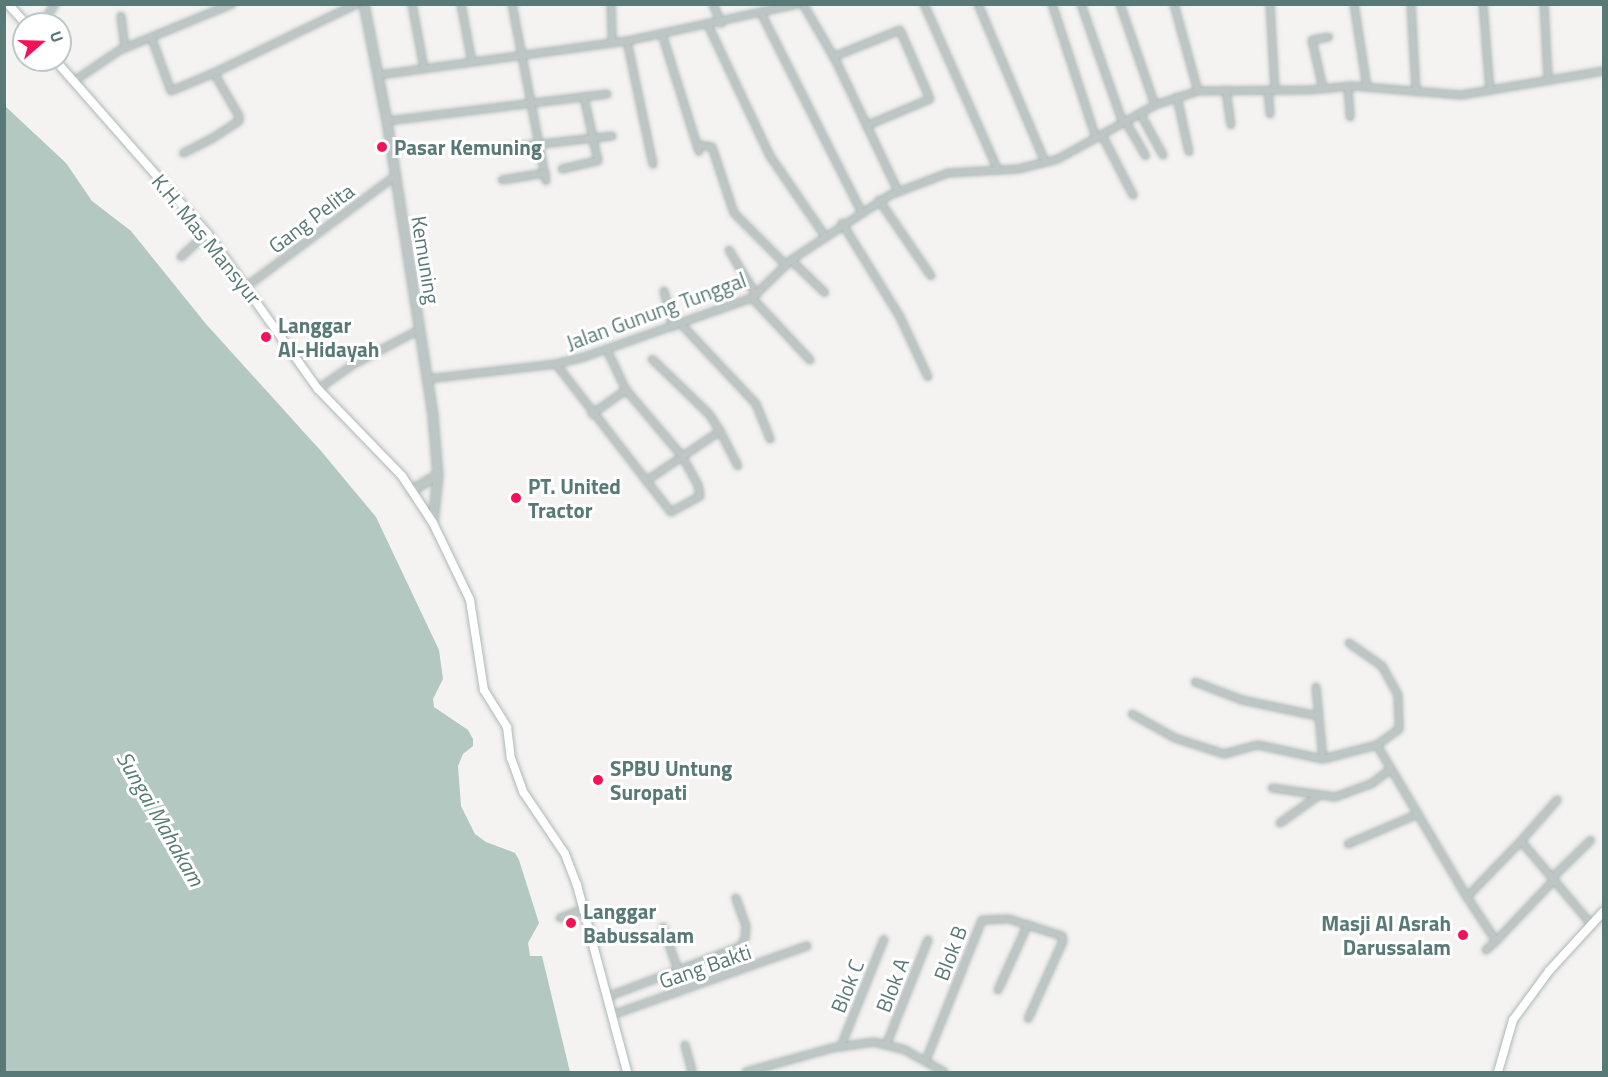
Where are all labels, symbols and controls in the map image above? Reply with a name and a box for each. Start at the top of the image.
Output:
north arrow [12,12,72,72]
text: U [44,28,70,46]
place label: Pasar Kemuning [394,134,542,160]
marker: Pasar Kemuning [375,140,389,154]
street label: K.H. Mas Mansyur [147,169,267,309]
street label: Gang Pelita [263,178,359,258]
street label: Kemuning [407,214,445,306]
street label: Jalan Gunung Tunggal [563,267,749,355]
place label: Langgar Al-Hidayah [278,312,379,362]
marker: Langgar Al-Hidayah [259,330,273,344]
place label: PT. United Tractor [528,473,621,523]
marker: PT. United Tractor [509,491,523,505]
water label: Sungai Mahakam [111,747,209,891]
place label: SPBU Untung Suropati [610,755,732,805]
marker: SPBU Untung Suropati [591,773,605,787]
place label: Langgar Babussalam [583,898,694,948]
place label: Masji Al Asrah Darussalam [1321,910,1451,960]
marker: Langgar Babussalam [564,916,578,930]
street label: Blok B [928,922,972,984]
marker: Masji Al Asrah Darussalam [1456,928,1470,942]
street label: Gang Bakti [656,939,754,993]
street label: Blok A [870,954,914,1016]
street label: Blok C [825,956,869,1016]

